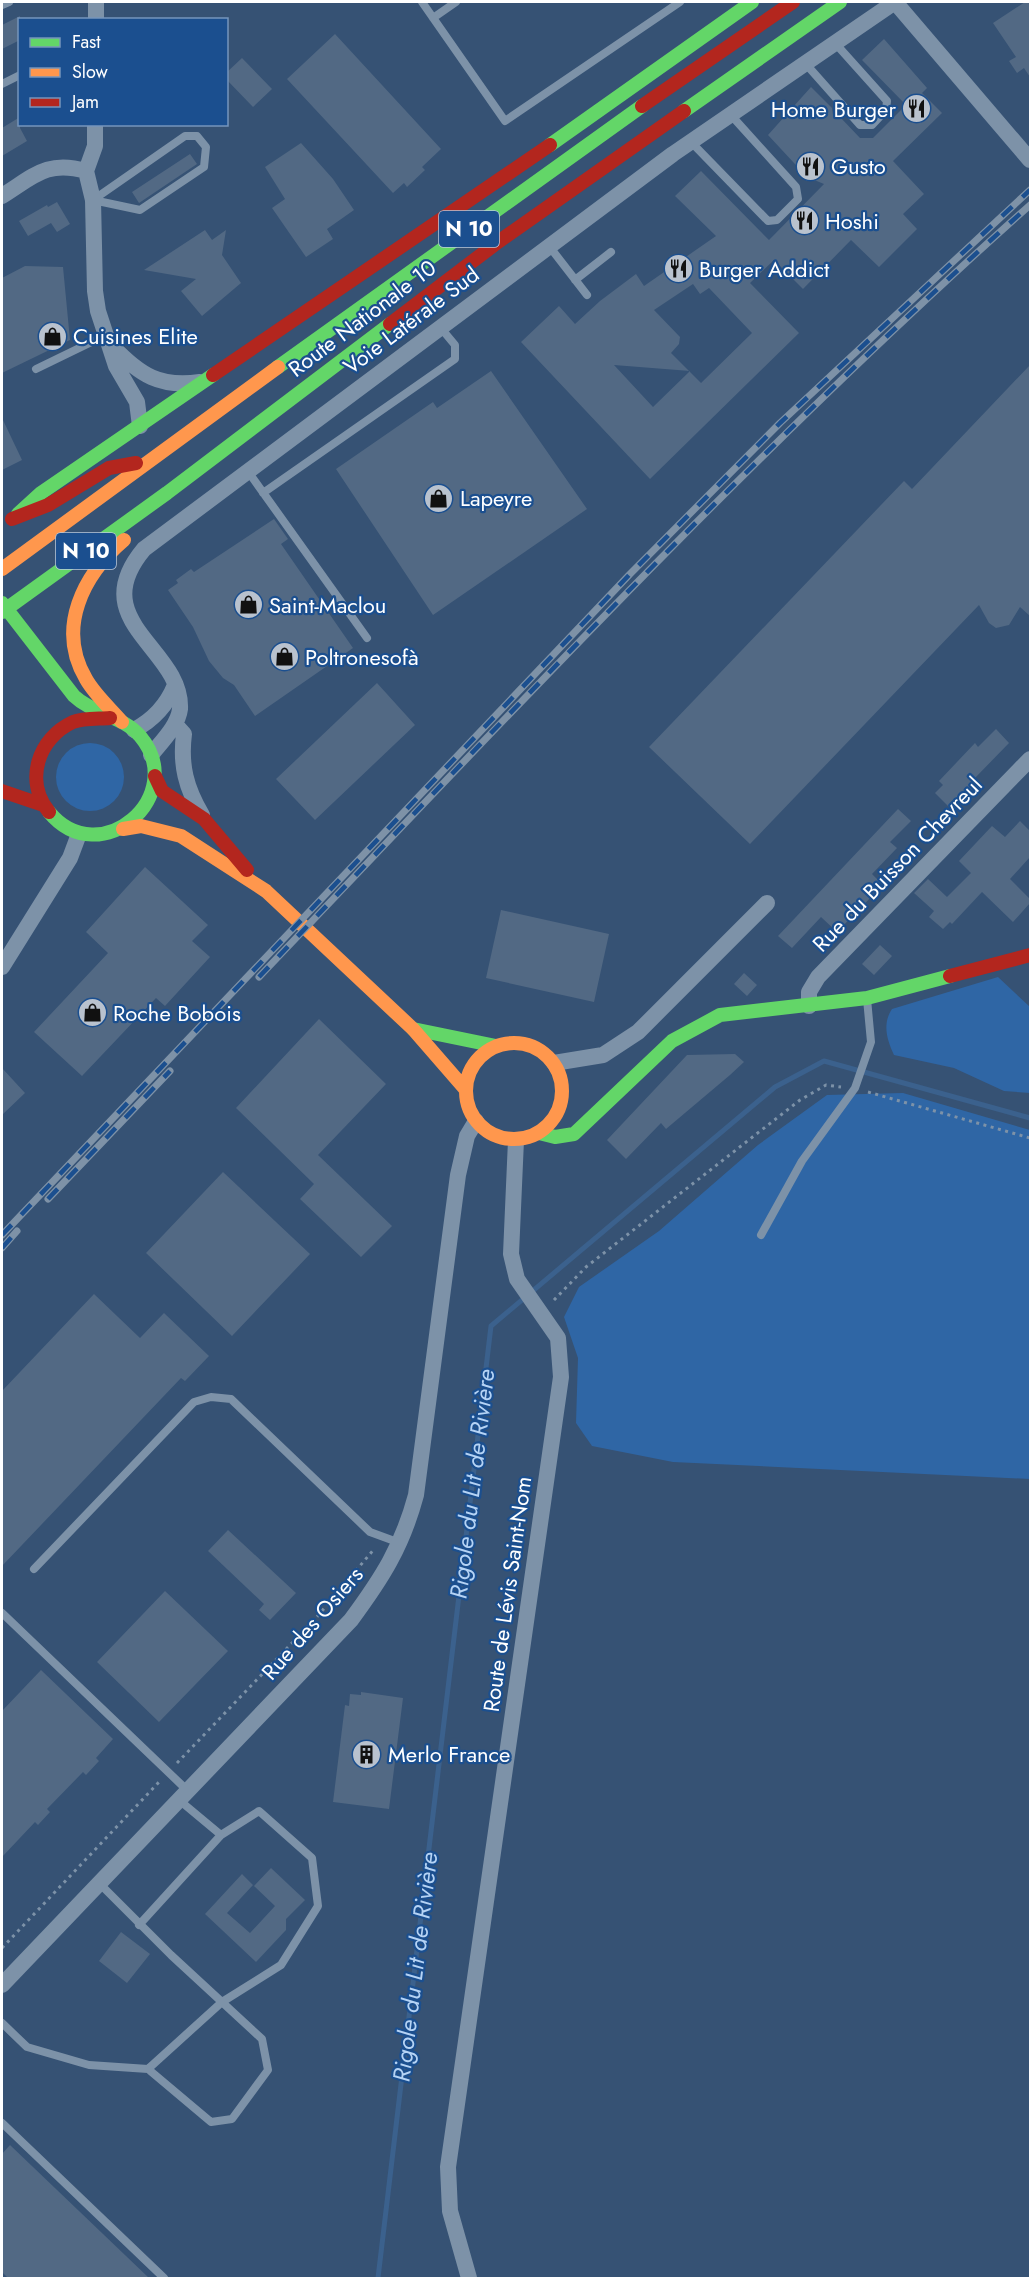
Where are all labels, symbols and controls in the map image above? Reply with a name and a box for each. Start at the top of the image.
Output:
legend [18,18,228,126]
text: Fast [72,29,101,55]
text: Slow [72,59,109,85]
text: Jam [70,89,99,115]
place label: Home Burger [771,93,896,125]
restaurant icon: Home Burger [901,93,933,125]
restaurant icon: Gusto [794,150,826,182]
place label: Gusto [831,150,886,182]
restaurant icon: Hoshi [788,205,820,237]
place label: Hoshi [825,205,879,237]
road number: N 10 [439,211,499,247]
street label: Route Nationale 10 [281,252,443,384]
restaurant icon: Burger Addict [662,253,694,285]
place label: Burger Addict [699,253,830,285]
street label: Voie Latérale Sud [336,258,486,382]
shop icon: Cuisines Elite [36,320,68,352]
place label: Cuisines Elite [73,320,198,352]
shop icon: Lapeyre [423,482,455,514]
place label: Lapeyre [460,482,532,514]
road number: N 10 [56,533,116,569]
shop icon: Saint-Maclou [232,589,264,621]
place label: Saint-Maclou [269,589,386,621]
shop icon: Poltronesofà [268,641,300,673]
place label: Poltronesofà [305,641,419,673]
street label: Rue du Buisson Chevreul [805,769,989,959]
shop icon: Roche Bobois [76,997,108,1029]
place label: Roche Bobois [113,997,241,1029]
water label: Rigole du Lit de Rivière [441,1367,503,1601]
street label: Route de Lévis Saint-Nom [475,1474,539,1714]
street label: Rue des Osiers [254,1559,370,1687]
building icon: Merlo France [351,1738,383,1770]
place label: Merlo France [388,1738,510,1770]
water label: Rigole du Lit de Rivière [384,1850,446,2084]

